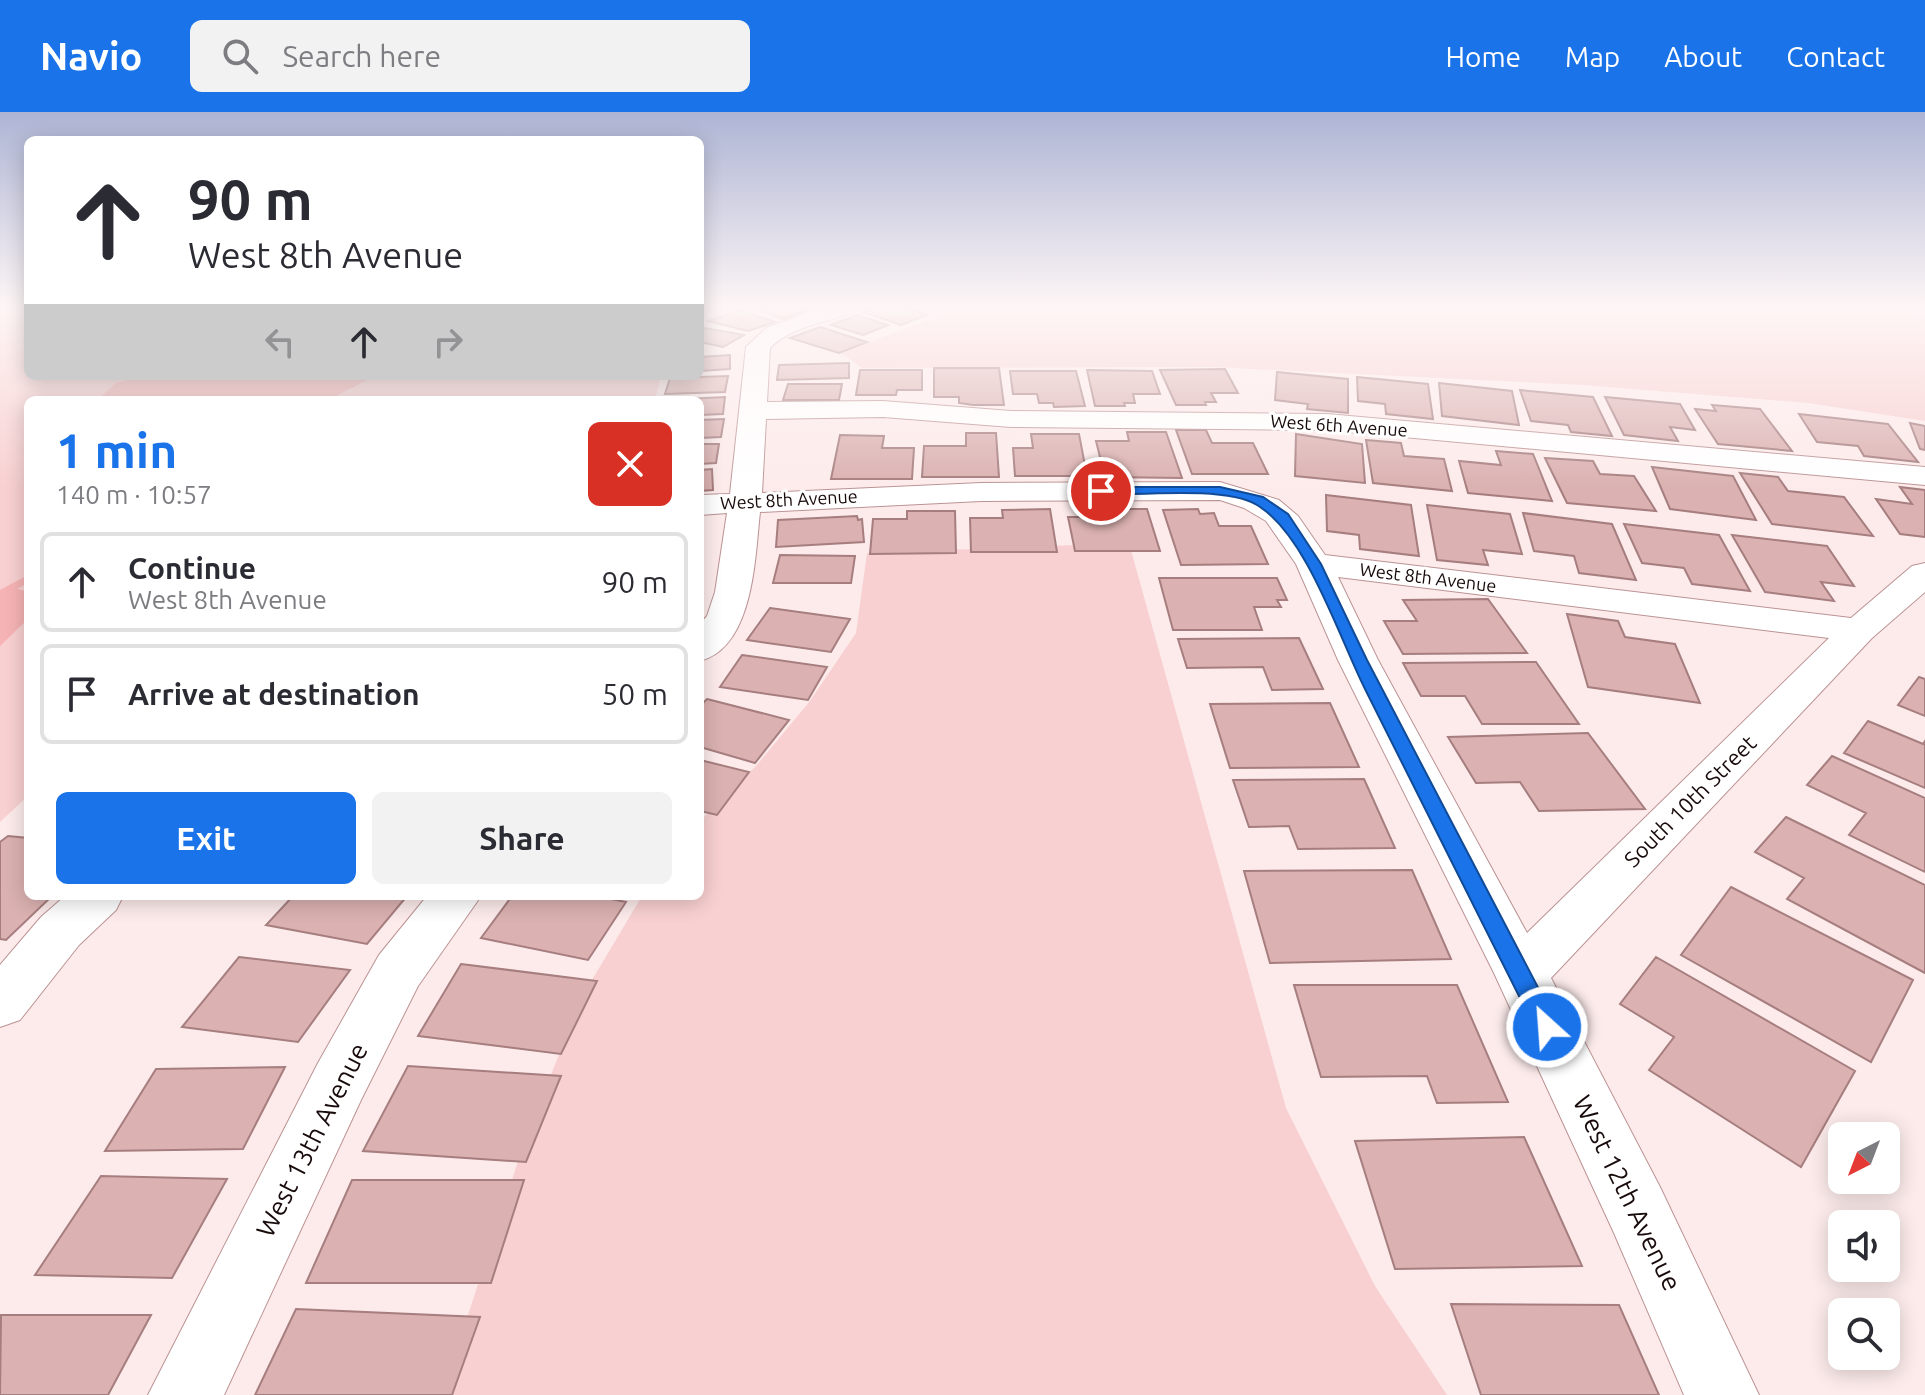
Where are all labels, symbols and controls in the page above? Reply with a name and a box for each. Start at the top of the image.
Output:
search box [190,20,750,92]
icon: search [218,34,262,78]
text: Navio [40,35,142,77]
text: Search here [282,39,441,73]
text: Home [1446,41,1521,72]
text: Map [1565,41,1620,72]
text: About [1664,41,1742,72]
text: Contact [1786,41,1885,72]
icon: ahead [56,168,160,272]
text: 90 m [188,168,313,231]
text: West 8th Avenue [188,234,463,275]
icon: left [258,320,302,364]
icon: ahead [342,320,386,364]
icon: right [426,320,470,364]
street label: West 6th Avenue [1270,410,1408,440]
button: close [588,422,672,506]
text: 1 min [56,423,177,477]
pin [1067,457,1135,525]
icon: arrive [1079,469,1123,513]
text: 140 m · 10:57 [56,480,212,509]
street label: West 8th Avenue [720,485,858,513]
text: Continue [128,551,256,585]
street label: West 8th Avenue [1359,559,1498,595]
icon: ahead [60,560,104,604]
text: 90 m [601,565,668,599]
text: West 8th Avenue [128,585,327,614]
icon: arrive [60,672,104,716]
text: Arrive at destination [128,677,420,711]
text: 50 m [601,677,668,711]
street label: South 10th Street [1619,729,1761,872]
button: Exit [56,792,356,884]
button: Share [372,792,672,884]
position arrow [1505,985,1589,1069]
street label: West 13th Avenue [250,1038,373,1241]
street label: West 12th Avenue [1568,1091,1687,1295]
north arrow [1828,1122,1900,1194]
map controls [1828,1122,1900,1370]
button: sound [1828,1210,1900,1282]
button: search [1828,1298,1900,1370]

